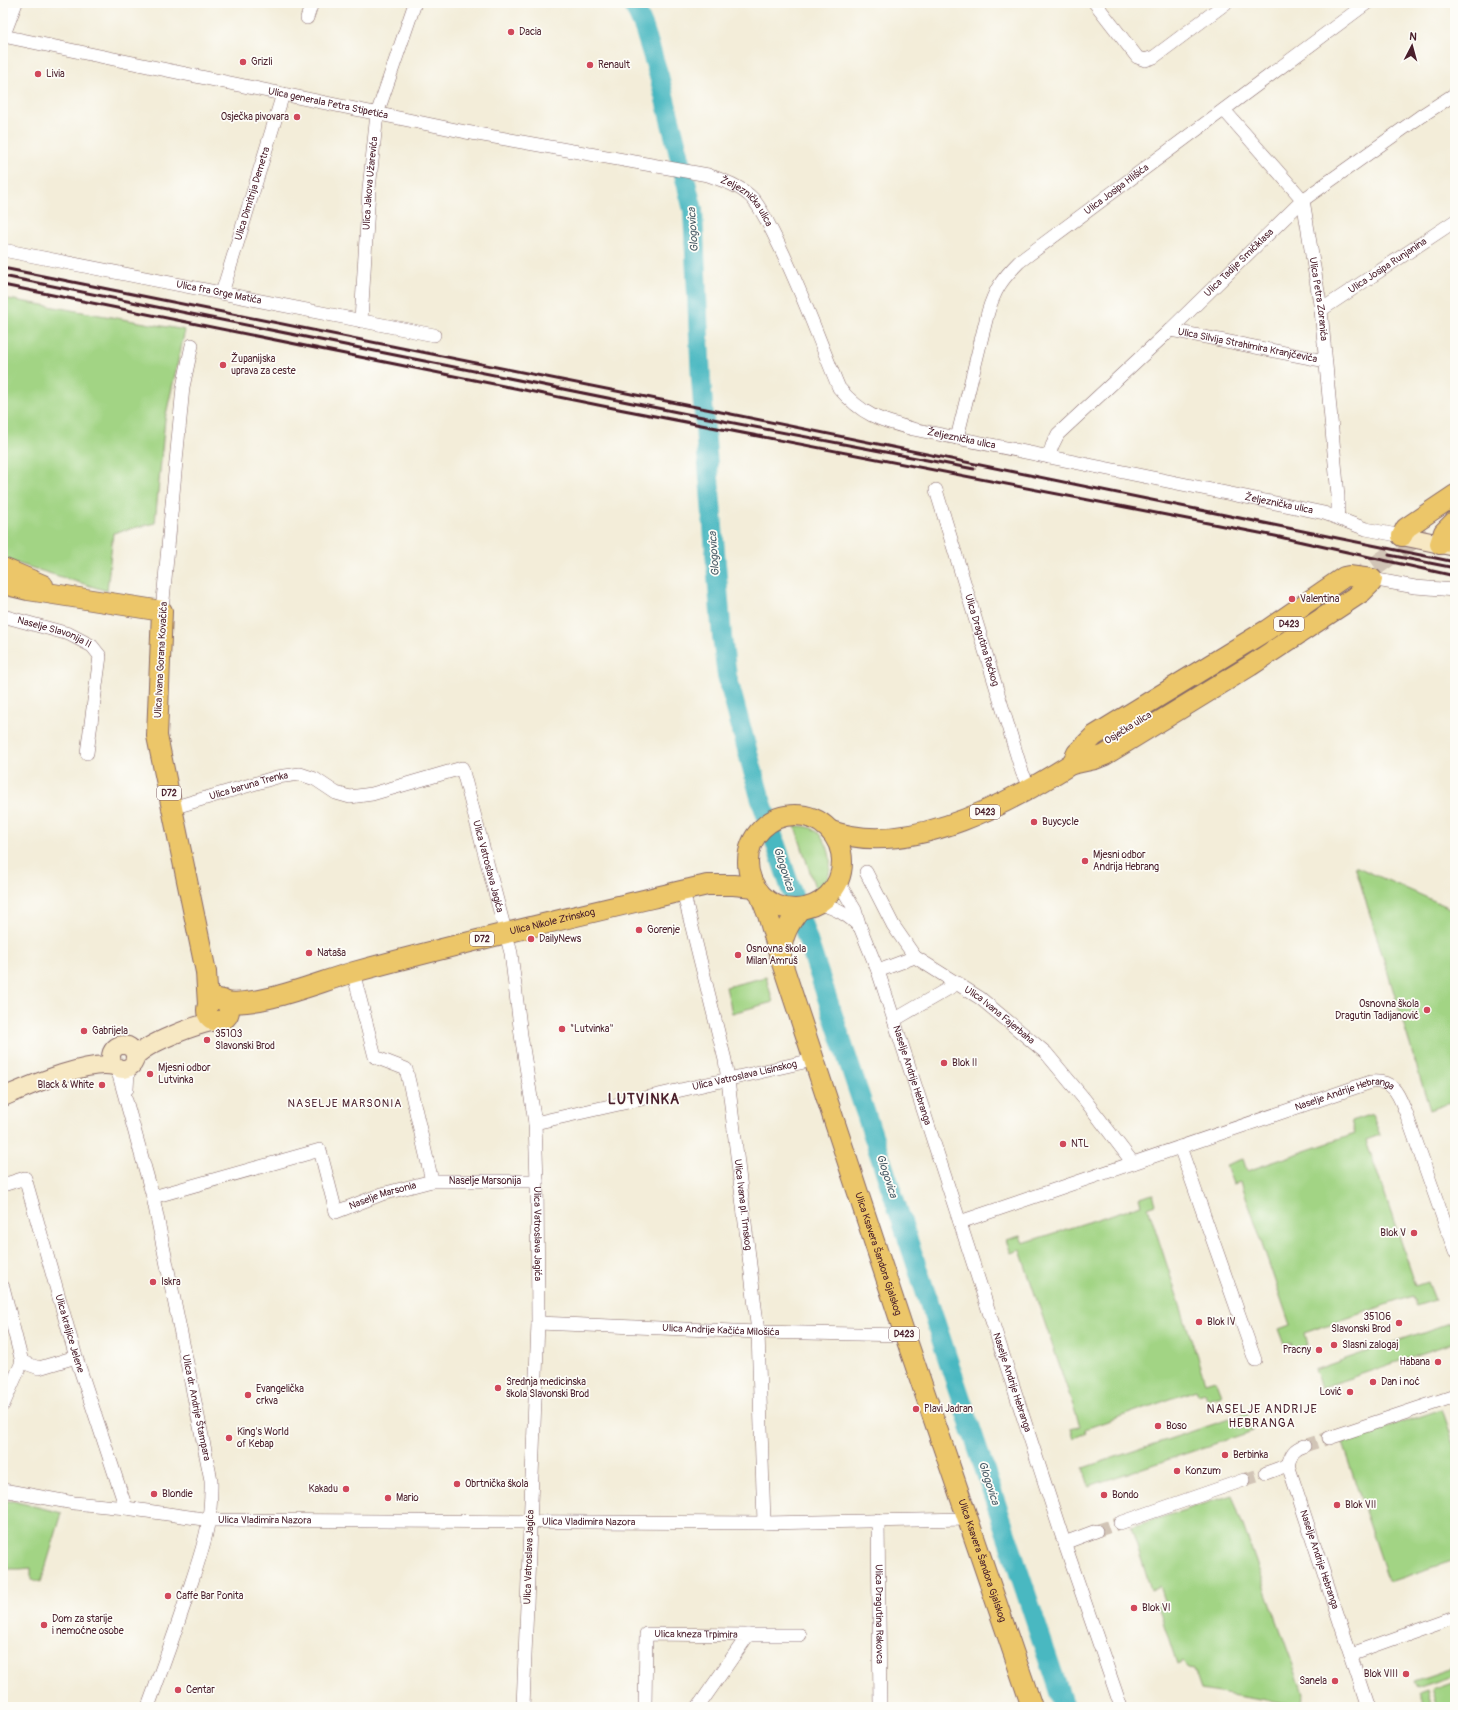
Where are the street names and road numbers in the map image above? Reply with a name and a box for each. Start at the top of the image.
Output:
street label: Ulica generala Petra Stipetića [267,85,390,122]
street label: Ulica Jakova Užarevića [361,136,381,231]
street label: Ulica Dimitrija Demetra [233,145,273,242]
street label: Ulica Josipa Hlišića [1082,161,1151,217]
street label: Željeznička ulica [719,173,775,229]
street label: Ulica Tadije Smičiklasa [1202,226,1276,299]
street label: Ulica Josipa Runjanina [1346,235,1429,296]
street label: Ulica Petra Zoranića [1306,256,1330,342]
street label: Ulica fra Grge Matića [175,278,263,307]
street label: Ulica Silvija Strahimira Kranjčevića [1177,326,1319,365]
street label: Željeznička ulica [926,425,997,452]
street label: Željeznička ulica [1244,490,1314,517]
street label: Ulica Dragutina Raćkog [962,593,1001,688]
street label: Ulica Ivana Gorana Kovačića [152,601,170,719]
street label: Naselje Slavonija II [16,614,93,651]
road number: D423 [1274,617,1304,631]
street label: Osječka ulica [1102,709,1154,747]
street label: Ulica baruna Trenka [208,770,289,803]
road number: D72 [157,786,181,800]
road number: D423 [970,805,1000,819]
street label: Ulica Vatroslava Jagića [470,819,506,914]
street label: Ulica Nikole Zrinskog [509,906,596,938]
road number: D72 [470,932,494,946]
street label: Ulica Ivana Fajerbaha [962,984,1037,1047]
street label: Naselje Andrije Hebranga [890,1024,934,1127]
street label: Ulica Vatroslava Lisinskog [691,1058,798,1093]
street label: Naselje Andrije Hebranga [1293,1076,1397,1114]
street label: Ulica Ivana pl. Trnskog [731,1158,754,1251]
street label: Naselje Marsonija [449,1175,522,1187]
street label: Naselje Marsonia [347,1179,418,1212]
street label: Ulica Vatroslava Jagića [531,1186,544,1282]
street label: Ulica Ksavera Šandora Gjalskog [852,1191,904,1317]
street label: Ulica kraljice Jelene [52,1293,87,1375]
street label: Ulica Andrije Kačića Milošića [662,1322,780,1338]
road number: D423 [889,1327,919,1341]
street label: Naselje Andrije Hebranga [990,1331,1034,1434]
street label: Ulica dr. Andrije Štampara [179,1354,213,1462]
street label: Ulica Ksavera Šandora Gjalskog [955,1498,1009,1624]
street label: Naselje Andrije Hebranga [1297,1508,1341,1611]
street label: Ulica Vatroslava Jagića [521,1509,537,1605]
street label: Ulica Vladimira Nazora [218,1514,312,1527]
street label: Ulica Vladimira Nazora [542,1516,636,1528]
street label: Ulica Dragutina Rakovca [872,1564,886,1664]
street label: Ulica kneza Trpimira [654,1628,738,1641]

